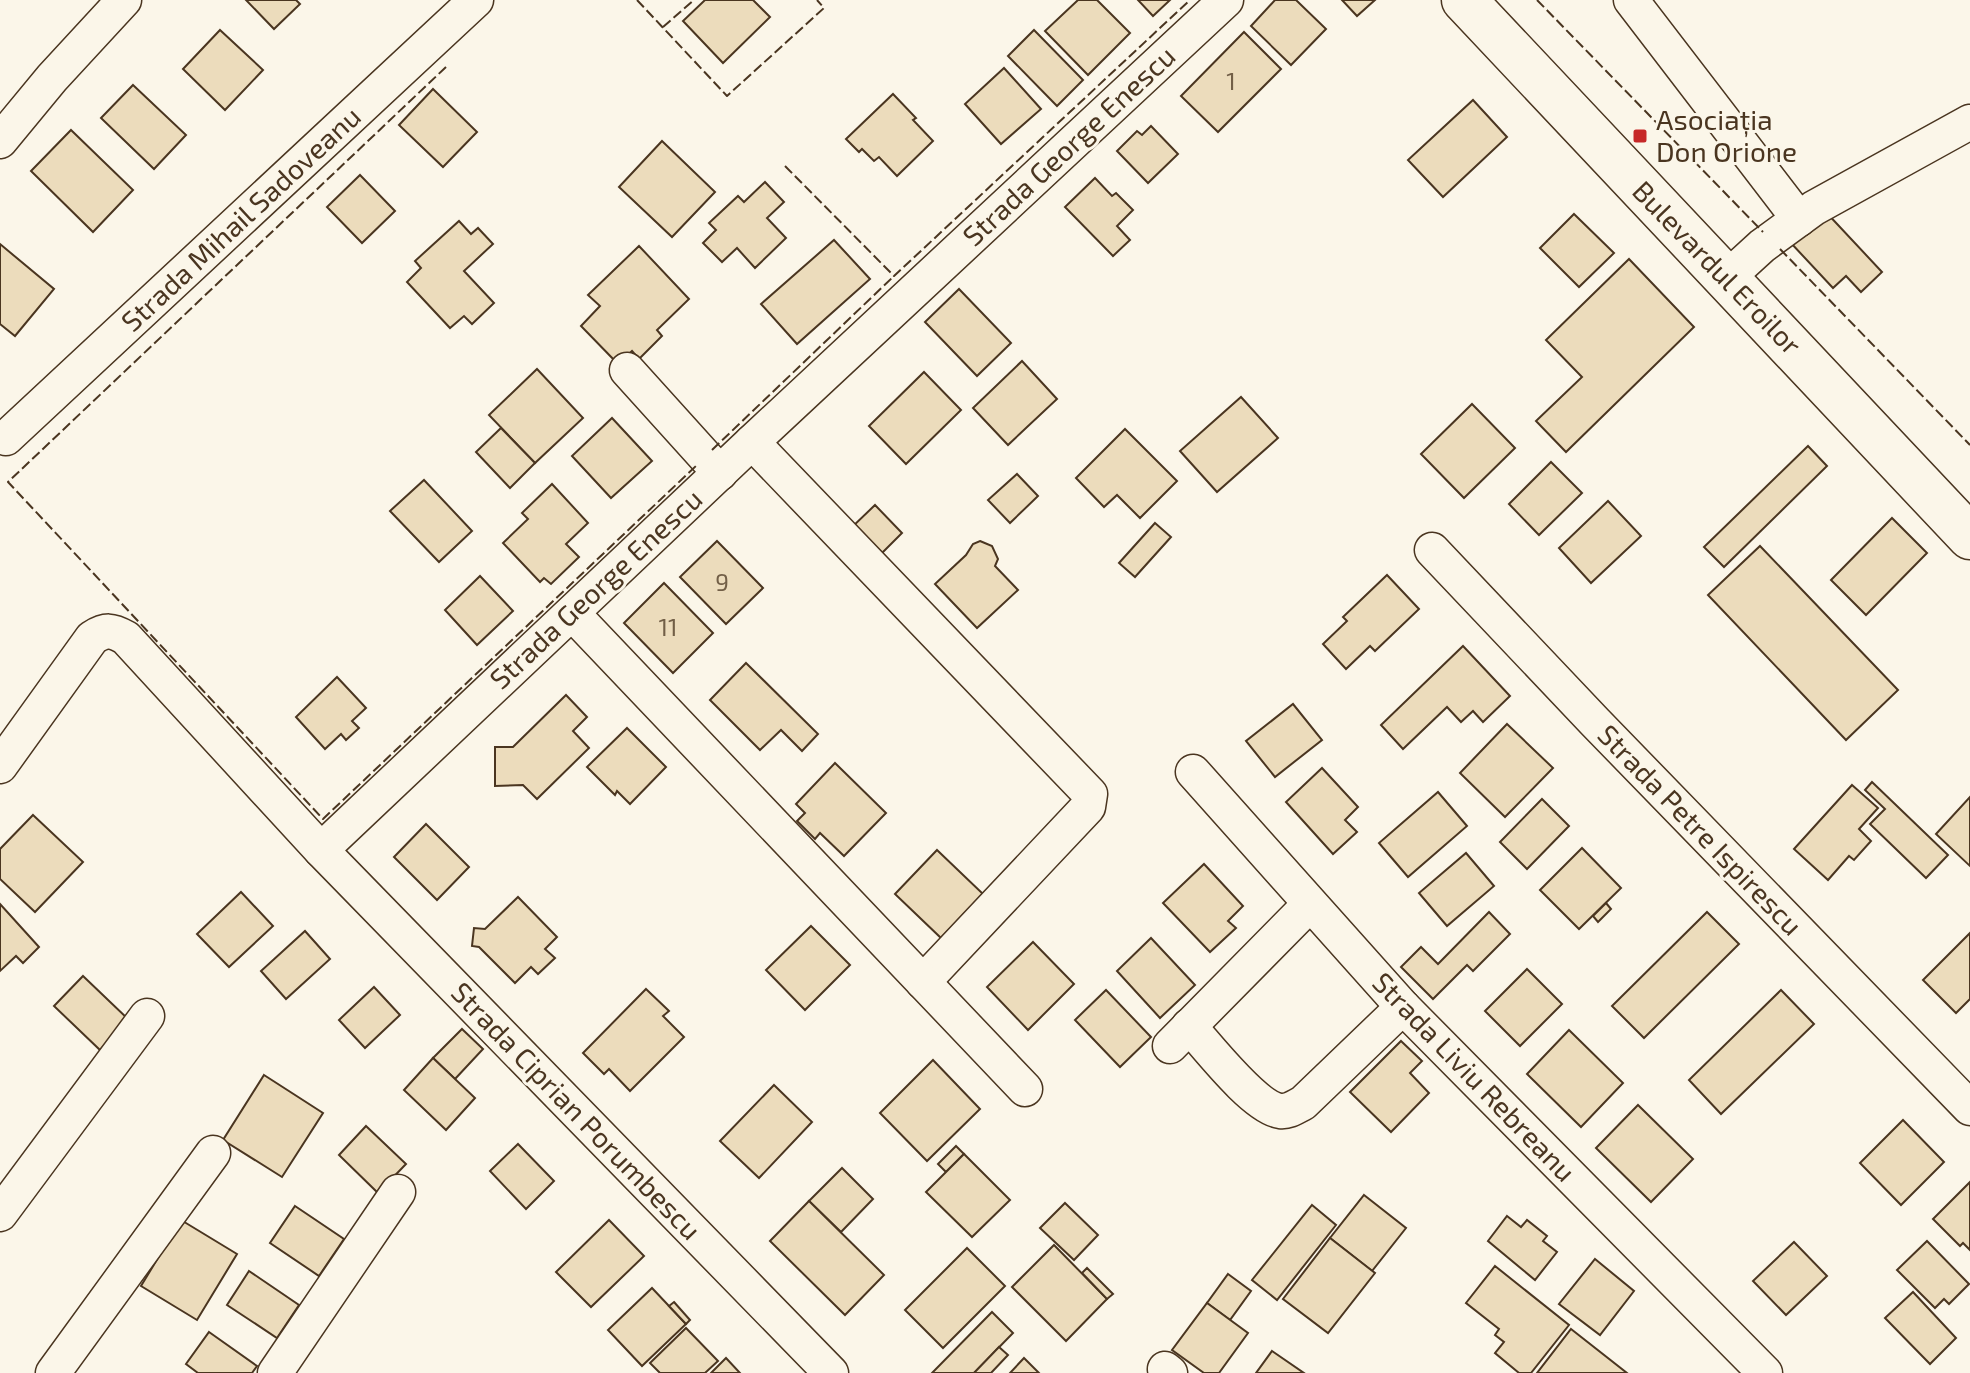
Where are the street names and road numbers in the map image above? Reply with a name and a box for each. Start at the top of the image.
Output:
street label: Strada George Enescu [955,38,1181,252]
street label: Strada Mihail Sadoveanu [114,99,367,338]
street label: Bulevardul Eroilor [1626,173,1809,361]
street label: Strada George Enescu [482,481,708,695]
street label: Strada Petre Ispirescu [1592,717,1810,942]
street label: Strada Liviu Rebreanu [1366,965,1583,1188]
street label: Strada Ciprian Porumbescu [445,975,709,1246]

